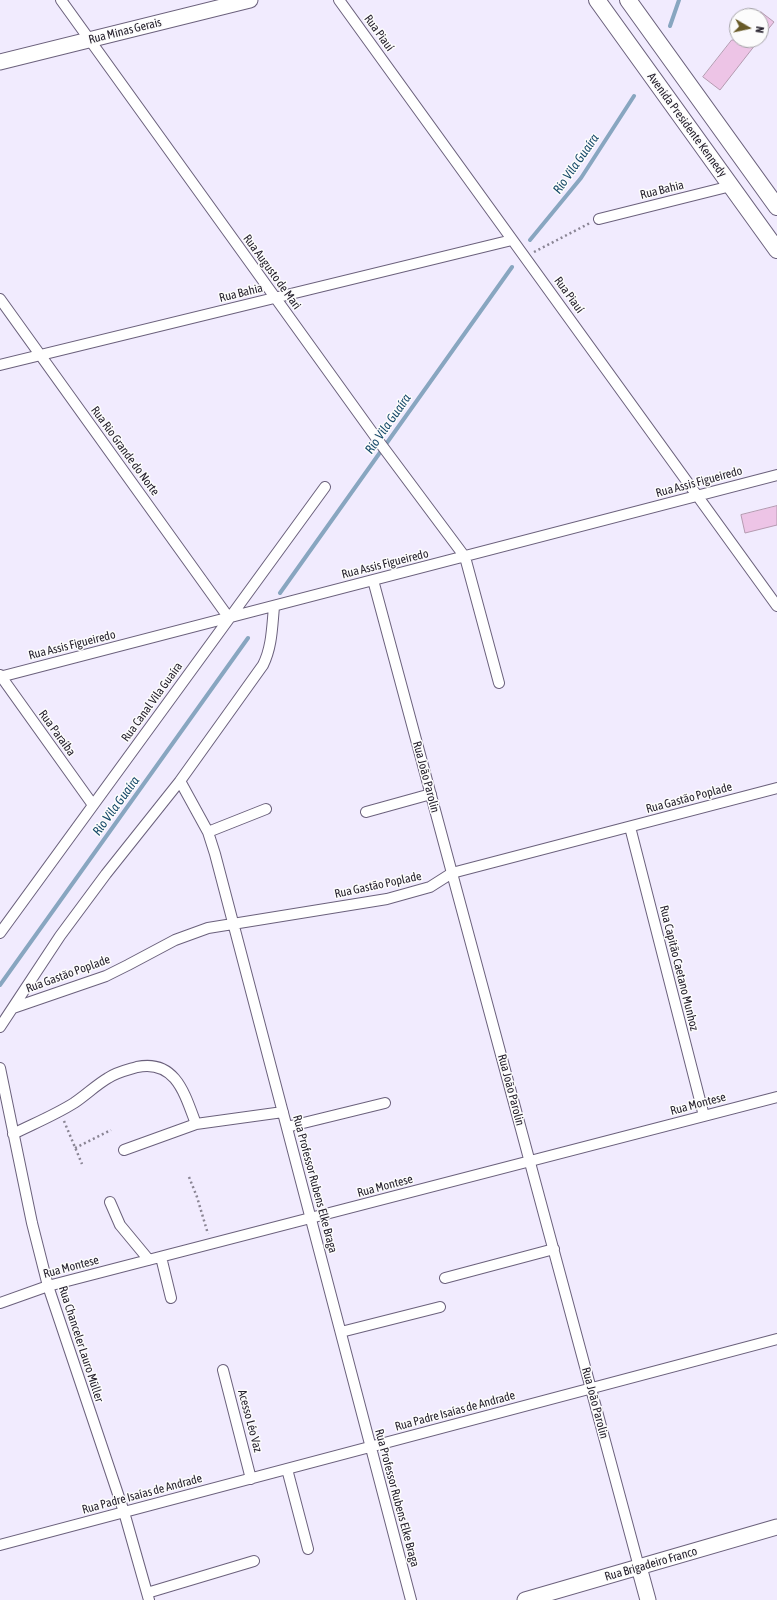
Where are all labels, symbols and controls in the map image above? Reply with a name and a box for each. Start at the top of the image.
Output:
north arrow [729,8,769,48]
street label: Rua Piauí [361,12,397,54]
street label: Rua Minas Gerais [87,15,163,47]
text: N [753,26,766,34]
street label: Avenida Presidente Kennedy [644,70,730,180]
water label: Rio Vila Guaíra [550,131,602,197]
street label: Rua Bahia [639,178,685,202]
street label: Rua Augusto de Mari [240,232,304,312]
street label: Rua Piauí [551,274,587,316]
street label: Rua Bahia [218,281,264,305]
water label: Rio Vila Guaíra [362,391,414,457]
street label: Rua Rio Grande do Norte [88,404,162,498]
street label: Rua Assis Figueiredo [654,464,744,500]
street label: Rua Assis Figueiredo [340,546,430,582]
street label: Rua Assis Figueiredo [27,627,117,663]
street label: Rua Canal Vila Guaíra [118,659,186,745]
street label: Rua Paraíba [36,707,78,759]
street label: Rua João Parolin [410,740,442,814]
water label: Rio Vila Guaíra [89,773,143,839]
street label: Rua Gastão Poplade [644,780,734,816]
street label: Rua Gastão Poplade [333,869,423,901]
street label: Rua Capitão Caetano Munhoz [656,904,702,1032]
street label: Rua Gastão Poplade [24,952,112,996]
street label: Rua João Parolin [495,1053,527,1127]
street label: Rua Montese [669,1090,727,1118]
street label: Rua Professor Rubens Elke Braga [290,1113,340,1255]
street label: Rua Montese [356,1172,414,1200]
street label: Rua Montese [42,1253,100,1281]
street label: Rua Chanceler Lauro Müller [55,1284,107,1404]
street label: Rua João Parolin [579,1366,611,1440]
street label: Acesso Léo Vaz [235,1388,265,1454]
street label: Rua Padre Isaías de Andrade [393,1388,517,1434]
street label: Rua Professor Rubens Elke Braga [372,1427,422,1569]
street label: Rua Padre Isaías de Andrade [80,1471,204,1517]
street label: Rua Brigadeiro Franco [603,1544,699,1584]

